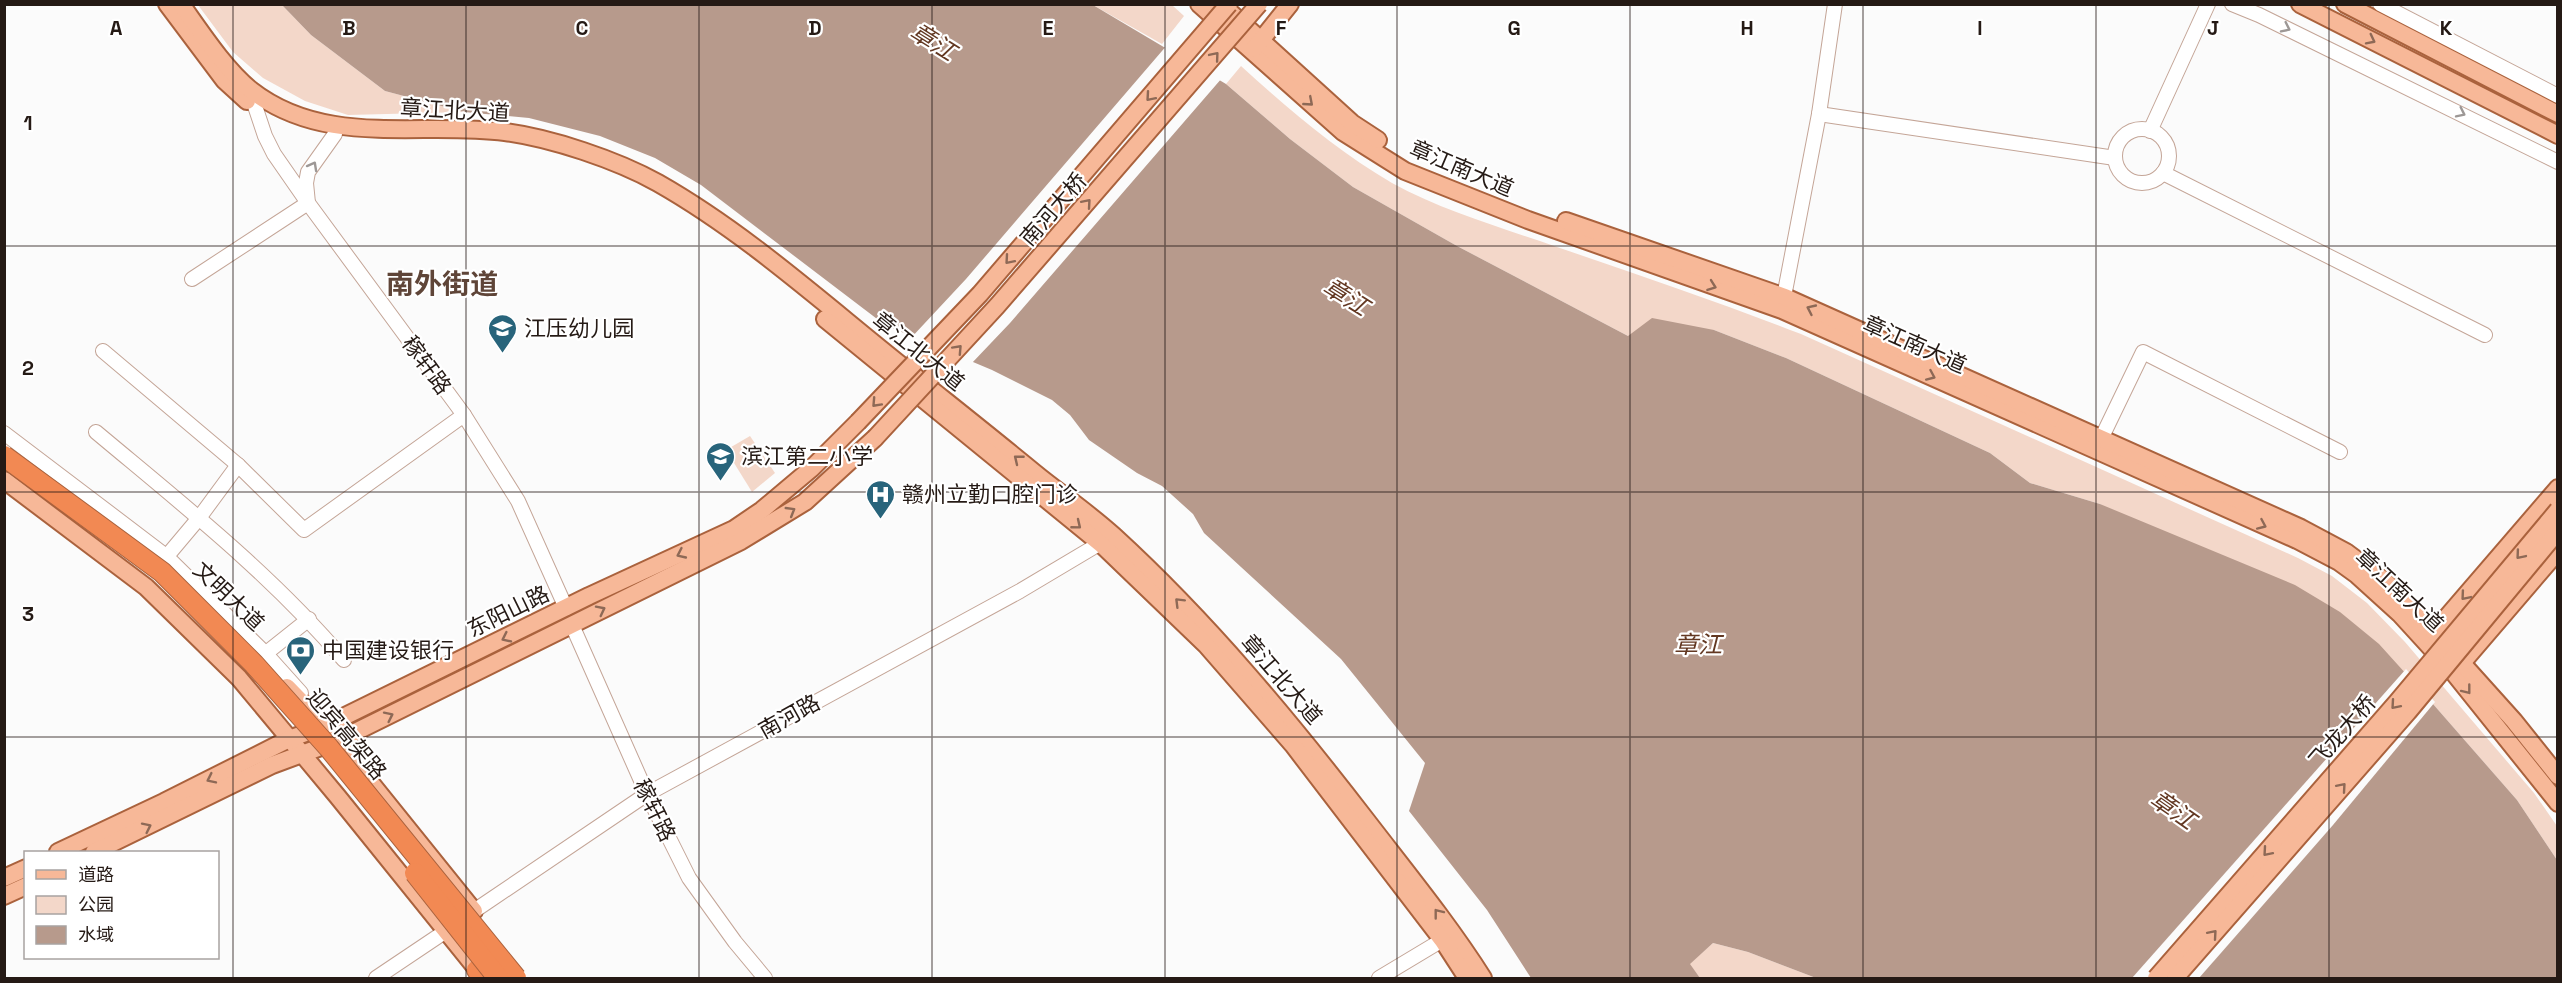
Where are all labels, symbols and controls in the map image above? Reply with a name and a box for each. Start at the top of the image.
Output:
text: A [110,15,123,41]
text: B [342,15,356,41]
text: C [576,15,589,41]
text: D [808,15,822,41]
text: E [1042,15,1054,41]
text: F [1276,15,1287,41]
text: G [1507,15,1521,41]
text: H [1740,15,1754,41]
text: I [1977,15,1983,41]
text: J [2207,15,2219,41]
text: K [2440,15,2453,41]
water label: 章江 [905,16,964,69]
one-way arrow [2279,21,2290,33]
one-way arrow [2364,33,2375,45]
one-way arrow [1208,52,1219,63]
one-way arrow [1146,90,1157,101]
street label: 章江北大道 [399,93,511,127]
one-way arrow [1302,95,1313,106]
one-way arrow [2455,106,2466,117]
text: 1 [23,110,33,136]
street label: 章江南大道 [1406,134,1518,202]
one-way arrow [306,162,317,172]
street label: 南河大桥 [1014,167,1092,251]
one-way arrow [1080,199,1091,210]
one-way arrow [1005,253,1016,264]
district label: 南外街道 [386,266,498,302]
water label: 章江 [1318,271,1377,324]
one-way arrow [1706,278,1717,291]
one-way arrow [1806,304,1817,316]
street label: 章江北大道 [867,306,971,396]
street label: 章江南大道 [1859,309,1971,379]
school or university icon: 江压幼儿园 [487,312,519,354]
place label: 江压幼儿园 [524,314,634,342]
street label: 稼轩路 [396,330,458,400]
one-way arrow [950,345,961,356]
text: 2 [22,355,34,381]
one-way arrow [1925,369,1936,381]
one-way arrow [872,397,883,407]
school or university icon: 滨江第二小学 [704,440,736,482]
place label: 滨江第二小学 [741,442,873,470]
one-way arrow [1014,455,1025,466]
hospital icon: 赣州立勤口腔门诊 [865,478,897,520]
place label: 赣州立勤口腔门诊 [902,480,1078,508]
one-way arrow [785,506,795,518]
one-way arrow [1070,517,1081,528]
one-way arrow [2256,518,2267,530]
street label: 章江南大道 [2350,542,2450,638]
one-way arrow [677,546,688,558]
one-way arrow [2516,548,2527,559]
street label: 文明大道 [188,555,270,637]
street label: 东阳山路 [462,579,554,643]
one-way arrow [2461,589,2472,600]
one-way arrow [1176,598,1187,609]
text: 3 [22,601,34,627]
one-way arrow [595,606,606,618]
street label: 章江北大道 [1235,628,1329,730]
water label: 章江 [1674,629,1725,660]
one-way arrow [501,630,512,642]
bank icon: 中国建设银行 [285,634,317,676]
place label: 中国建设银行 [322,636,454,664]
street label: 迎宾高架路 [301,683,393,785]
one-way arrow [2459,683,2470,694]
street label: 南河路 [753,688,825,744]
street label: 飞龙大桥 [2303,689,2381,773]
one-way arrow [2391,698,2402,709]
one-way arrow [383,711,394,723]
one-way arrow [206,772,217,784]
street label: 稼轩路 [628,774,682,846]
water label: 章江 [2145,783,2204,838]
one-way arrow [2335,784,2346,794]
one-way arrow [140,822,151,834]
one-way arrow [2263,845,2274,856]
legend [24,851,219,959]
text: 道路 [78,863,114,886]
text: 公园 [78,893,114,916]
one-way arrow [1435,908,1446,919]
text: 水域 [78,923,114,946]
one-way arrow [2206,930,2217,941]

